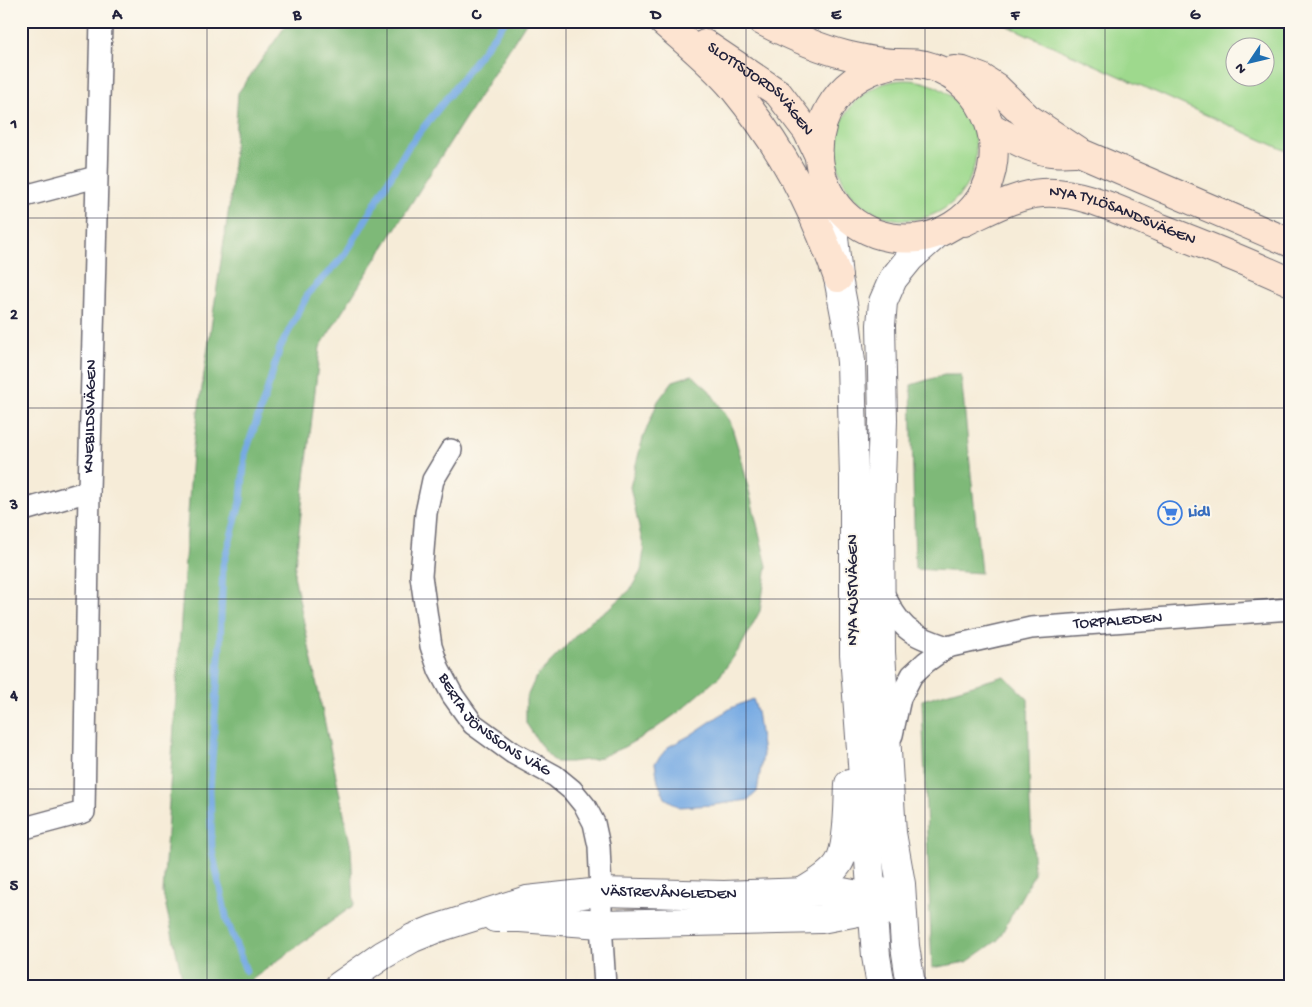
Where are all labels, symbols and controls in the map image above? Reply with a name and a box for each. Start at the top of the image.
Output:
text: A [111,7,123,26]
text: B [292,7,302,26]
text: C [471,7,482,26]
text: D [649,7,662,26]
text: E [831,7,842,26]
text: F [1010,7,1021,26]
text: G [1190,7,1201,26]
street label: SLOTTSJORDSVÄGEN [703,38,817,140]
north arrow [1224,38,1274,88]
text: N [1232,59,1251,77]
text: 1 [10,116,17,135]
street label: NYA TYLÖSANDSVÄGEN [1049,183,1198,250]
text: 2 [10,307,18,326]
street label: KNEBILDSVÄGEN [80,359,102,473]
text: 3 [9,497,18,516]
supermarket icon: Lidl [1157,500,1183,526]
place label: Lidl [1188,504,1211,523]
street label: NYA KUSTVÄGEN [845,534,864,646]
street label: TORPALEDEN [1072,609,1163,634]
street label: BERTA JÖNSSONS VÄG [433,669,555,782]
text: 4 [9,688,18,707]
text: 5 [10,878,19,897]
street label: VÄSTREVÅNGLEDEN [600,882,737,905]

